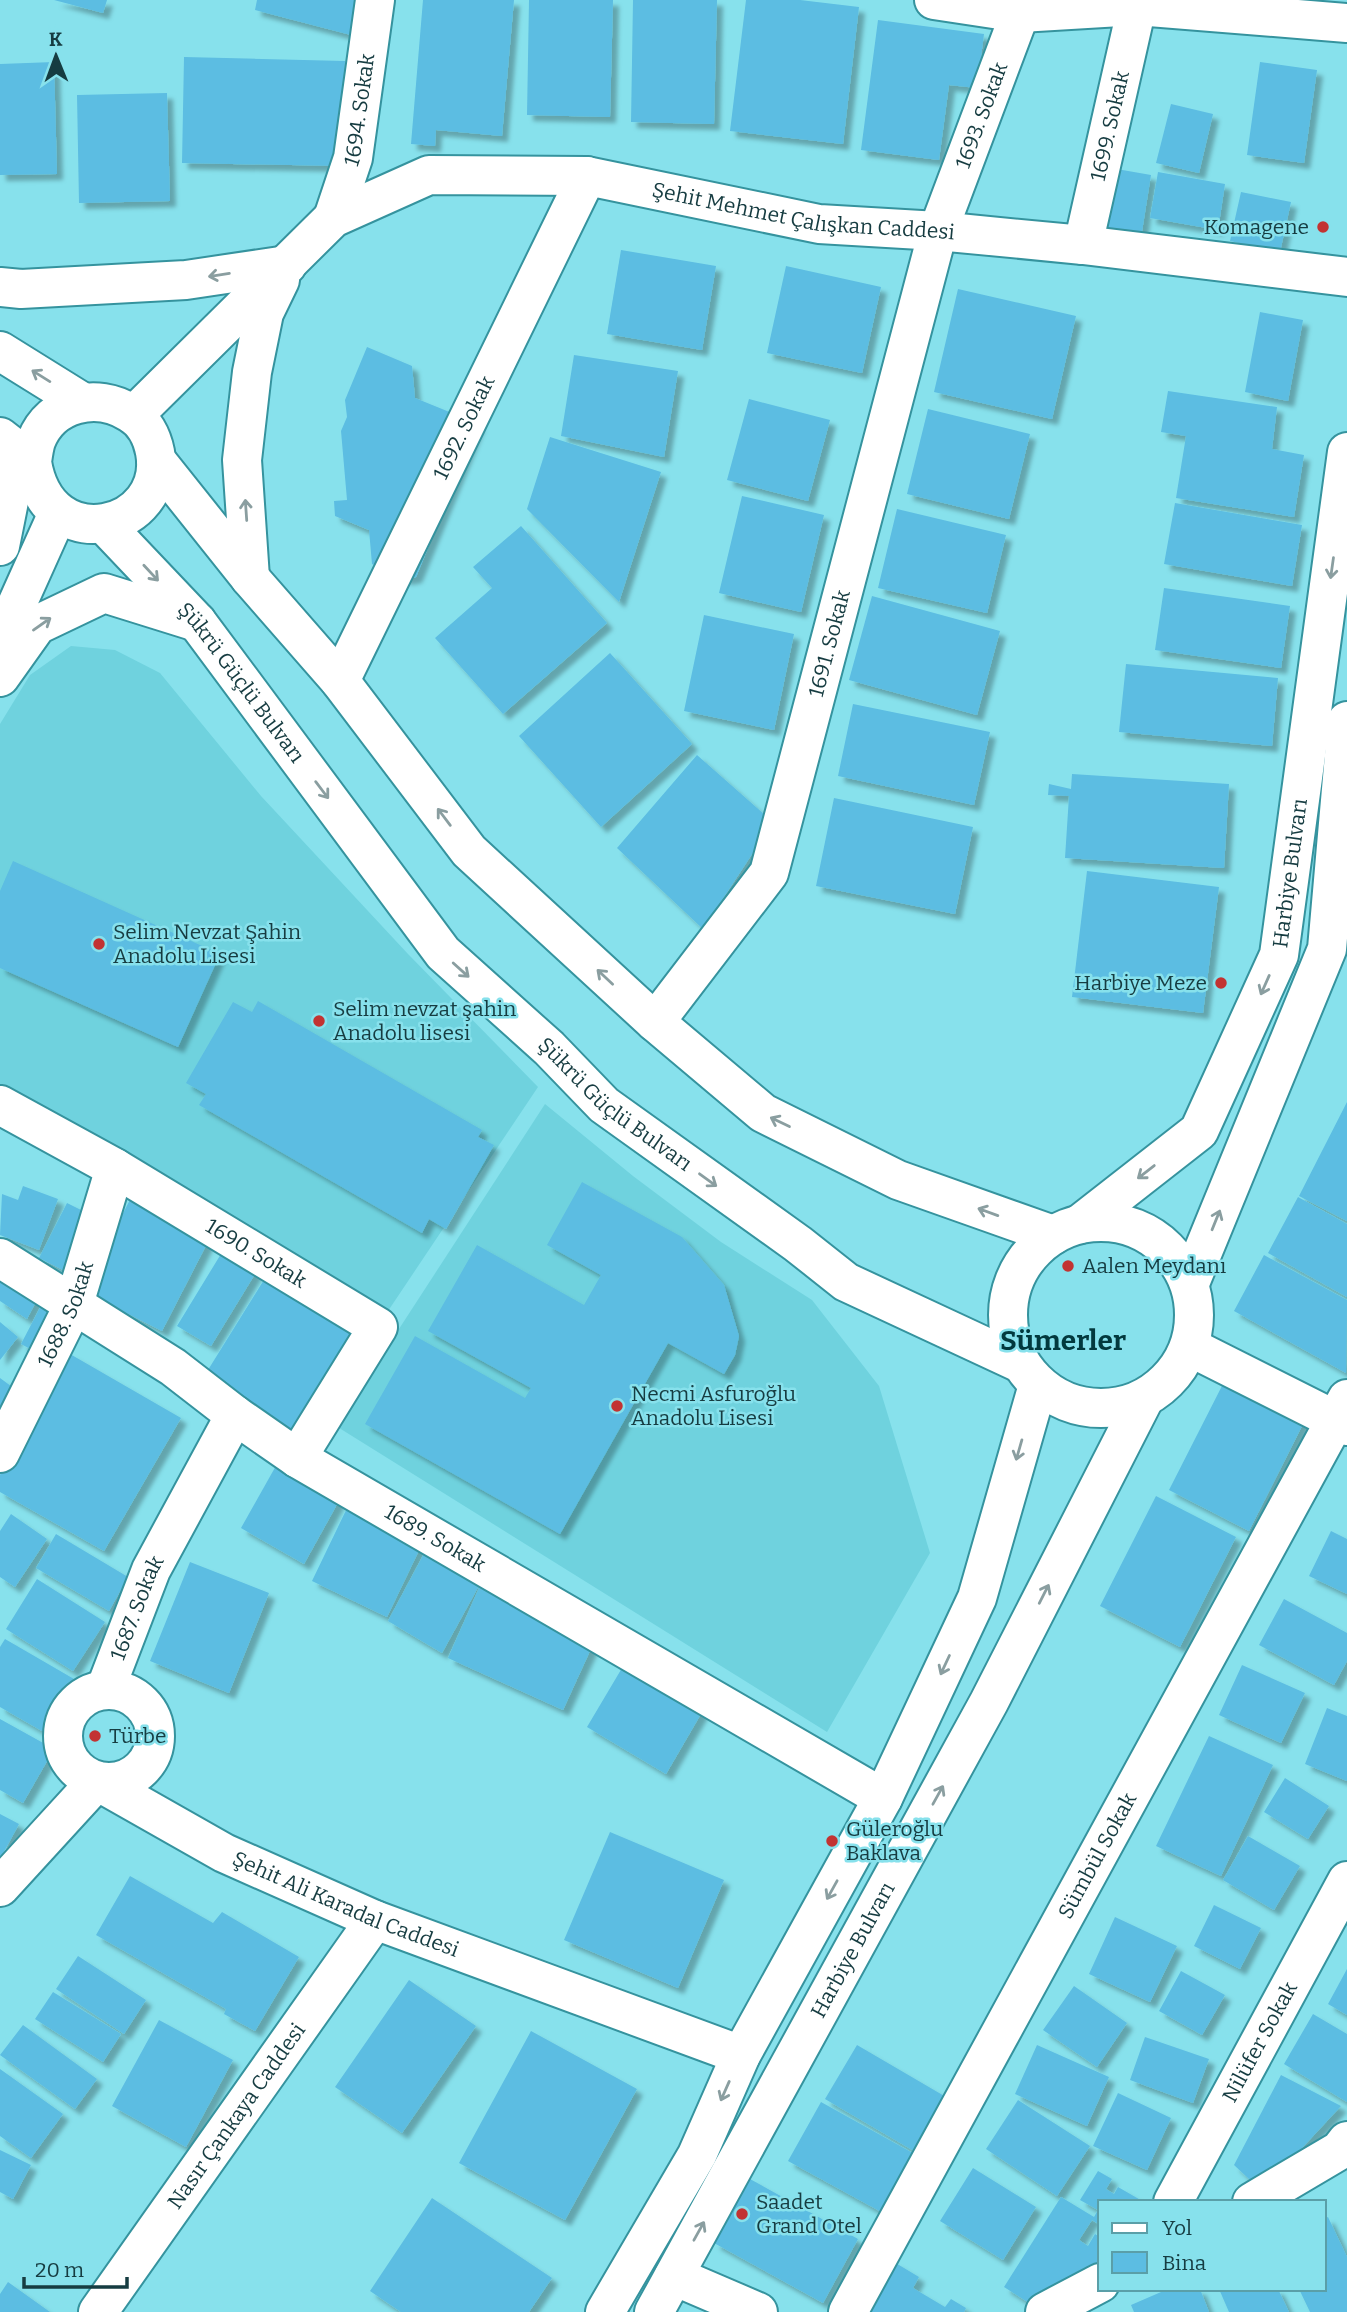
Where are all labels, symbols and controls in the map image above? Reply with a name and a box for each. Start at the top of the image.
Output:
north arrow [21,21,91,91]
text: K [49,28,63,51]
street label: 1694. Sokak [338,52,380,170]
street label: 1693. Sokak [950,59,1013,172]
street label: 1699. Sokak [1085,68,1135,184]
street label: Şehit Mehmet Çalışkan Caddesi [650,177,956,246]
place label: Komagene [1204,214,1309,240]
marker: Komagene [1315,219,1331,235]
one-way arrow [208,269,231,282]
one-way arrow [32,369,52,383]
street label: 1692. Sokak [428,371,500,484]
one-way arrow [239,499,252,522]
one-way arrow [1326,556,1339,579]
one-way arrow [142,565,159,582]
street label: 1691. Sokak [803,587,856,700]
street label: Şükrü Güçlü Bulvarı [172,597,310,768]
one-way arrow [32,617,51,632]
one-way arrow [314,781,329,799]
street label: Harbiye Bulvarı [1267,797,1313,949]
one-way arrow [436,809,451,827]
place label: Selim Nevzat Şahin Anadolu Lisesi [113,919,301,969]
marker: Selim Nevzat Şahin Anadolu Lisesi [91,936,107,952]
one-way arrow [452,962,470,978]
one-way arrow [597,968,614,985]
place label: Harbiye Meze [1074,970,1207,996]
one-way arrow [1258,974,1271,995]
marker: Harbiye Meze [1213,975,1229,991]
place label: Selim nevzat şahin Anadolu lisesi [333,996,516,1046]
marker: Selim nevzat şahin Anadolu lisesi [311,1013,327,1029]
street label: Şükrü Güçlü Bulvarı [533,1032,697,1177]
one-way arrow [770,1114,791,1128]
one-way arrow [1138,1165,1156,1180]
one-way arrow [698,1173,717,1188]
one-way arrow [978,1205,1000,1217]
one-way arrow [1210,1210,1223,1231]
street label: 1690. Sokak [201,1213,311,1294]
place label: Aalen Meydanı [1082,1253,1226,1279]
street label: 1688. Sokak [32,1258,99,1371]
marker: Aalen Meydanı [1060,1258,1076,1274]
district label: Sümerler [1000,1324,1126,1357]
place label: Necmi Asfuroğlu Anadolu Lisesi [631,1381,796,1431]
marker: Necmi Asfuroğlu Anadolu Lisesi [609,1398,625,1414]
one-way arrow [1012,1439,1025,1461]
street label: 1689. Sokak [380,1499,490,1578]
street label: 1687. Sokak [105,1551,169,1664]
one-way arrow [1038,1584,1052,1605]
one-way arrow [938,1654,951,1675]
place label: Türbe [109,1723,166,1749]
marker: Türbe [87,1728,103,1744]
one-way arrow [932,1785,945,1806]
street label: Sümbül Sokak [1052,1788,1142,1923]
place label: Güleroğlu Baklava [846,1816,943,1866]
marker: Güleroğlu Baklava [824,1833,840,1849]
street label: Şehit Ali Karadal Caddesi [229,1846,463,1963]
street label: Harbiye Bulvarı [805,1878,900,2022]
one-way arrow [825,1879,838,1900]
street label: Nilüfer Sokak [1217,1977,1303,2107]
street label: Nasır Çankaya Caddesi [162,2018,311,2214]
one-way arrow [718,2080,731,2101]
place label: Saadet Grand Otel [756,2189,862,2239]
legend [1098,2200,1326,2291]
marker: Saadet Grand Otel [734,2206,750,2222]
text: Yol [1162,2215,1192,2241]
one-way arrow [693,2221,706,2242]
scale bar [24,2246,128,2290]
text: Bina [1162,2250,1207,2276]
text: 20 m [35,2257,84,2283]

